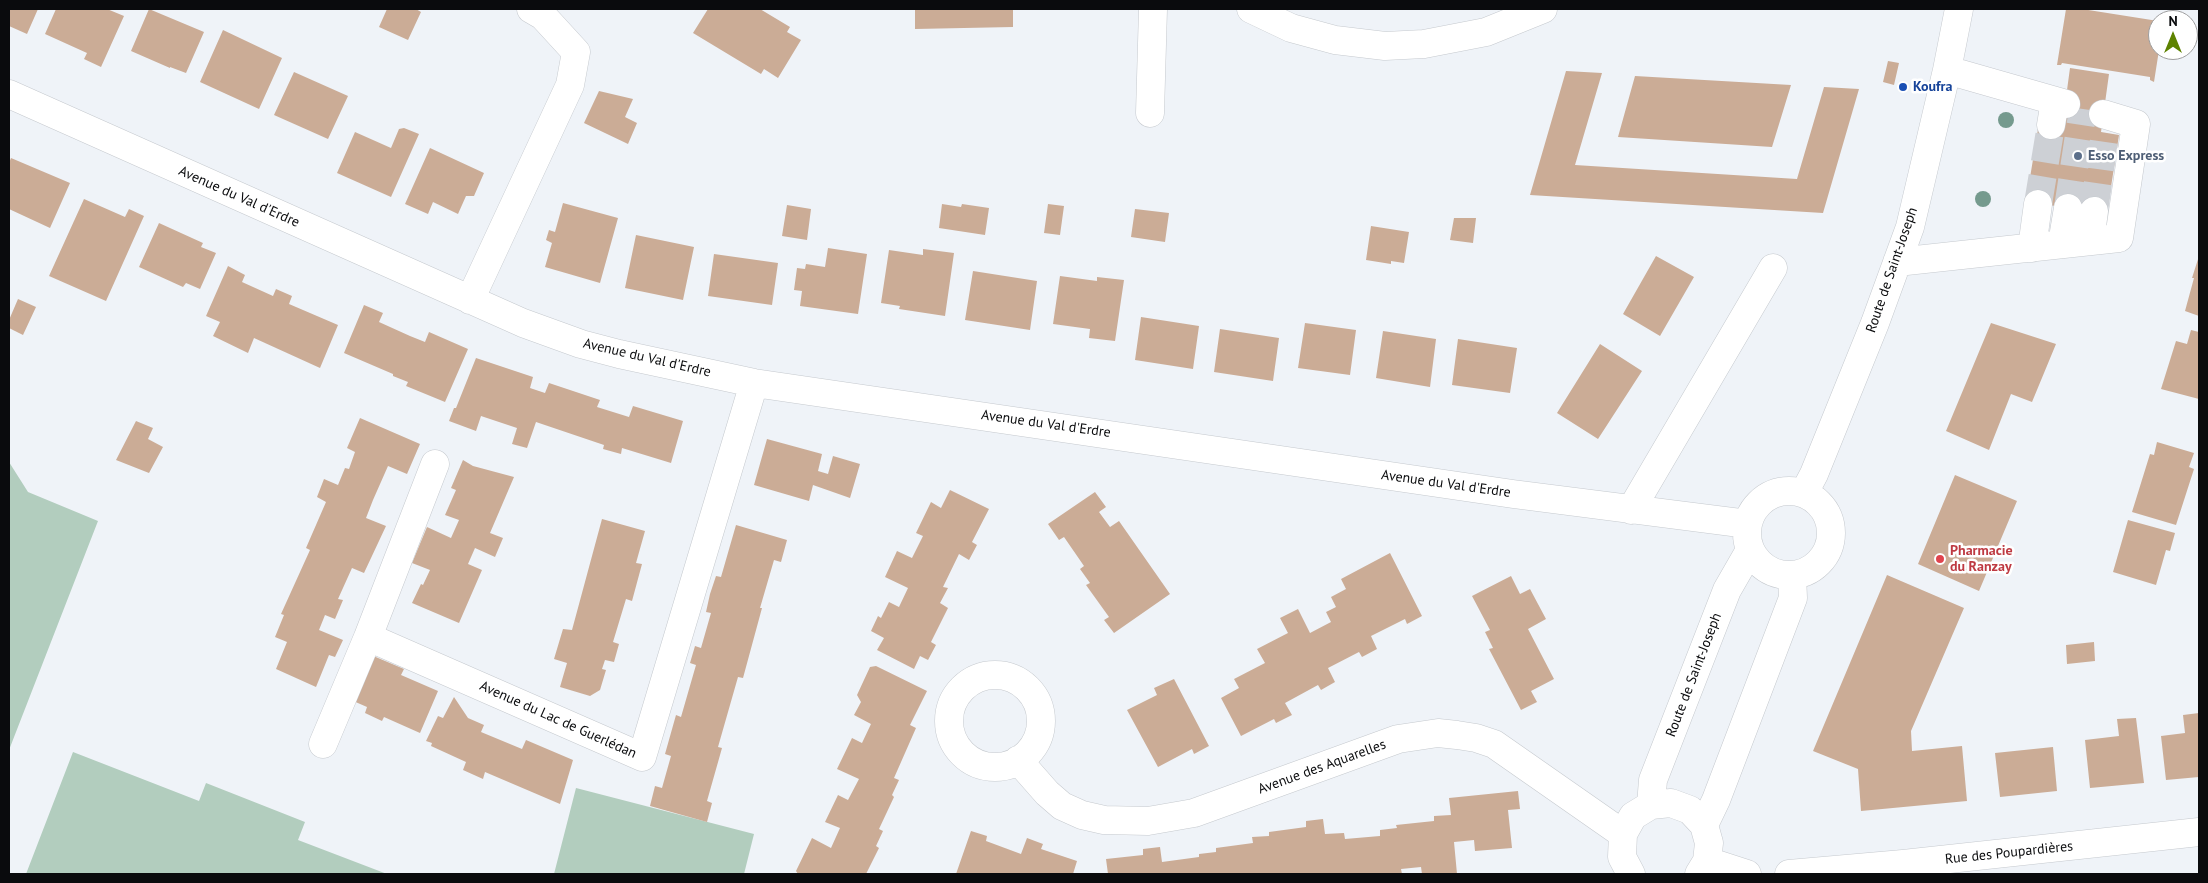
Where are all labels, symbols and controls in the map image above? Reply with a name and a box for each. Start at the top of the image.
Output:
north arrow [2148,10,2198,60]
text: N [2168,12,2178,30]
place label: Koufra [1913,79,1952,95]
marker: Koufra [1897,81,1909,93]
place label: Esso Express [2088,148,2164,164]
marker: Esso Express [2072,150,2084,162]
street label: Avenue du Val d'Erdre [176,163,302,231]
street label: Route de Saint-Joseph [1863,205,1921,335]
street label: Avenue du Val d'Erdre [582,335,712,381]
street label: Avenue du Val d'Erdre [980,407,1112,441]
street label: Avenue du Val d'Erdre [1380,467,1512,501]
place label: Pharmacie du Ranzay [1950,543,2013,576]
marker: Pharmacie du Ranzay [1934,553,1946,565]
street label: Route de Saint-Joseph [1663,611,1725,739]
street label: Avenue du Lac de Guerlédan [477,678,639,762]
street label: Avenue des Aquarelles [1256,736,1388,798]
street label: Rue des Poupardières [1944,838,2074,868]

